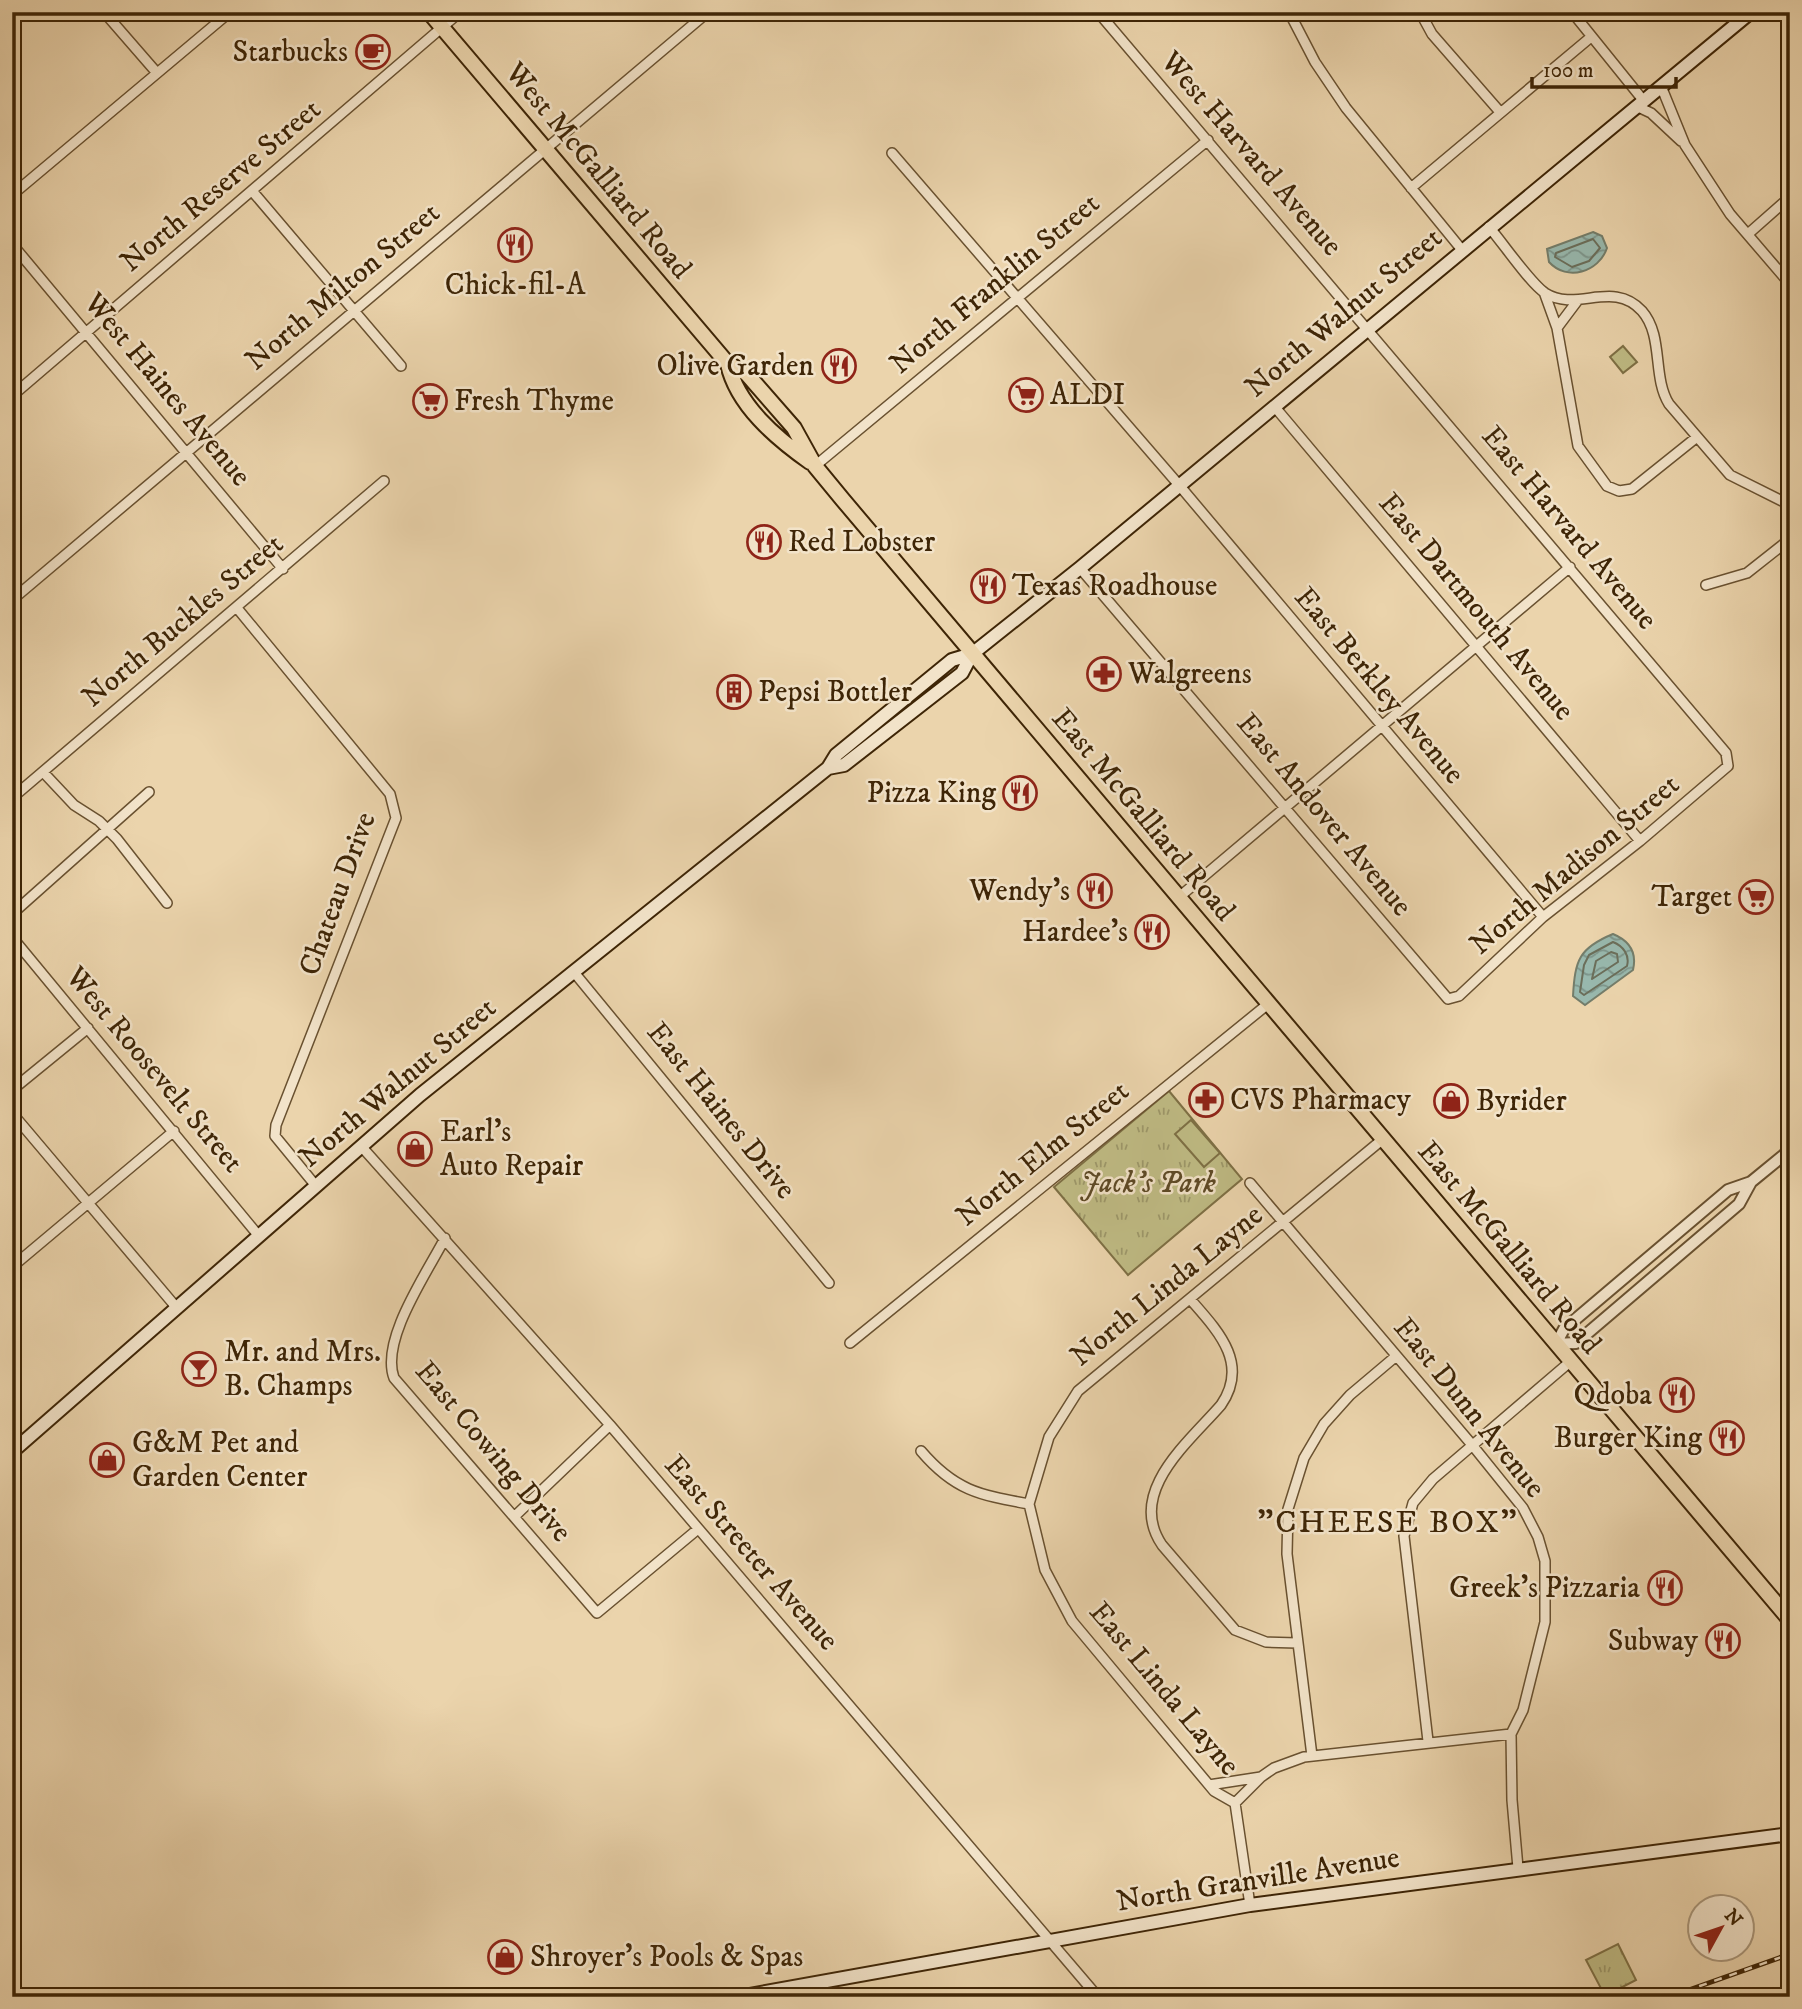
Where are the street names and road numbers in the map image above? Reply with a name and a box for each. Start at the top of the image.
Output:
street label: West Harvard Avenue [1151,43,1350,264]
street label: West McGalliard Road [496,54,699,287]
street label: North Reserve Street [113,91,329,281]
street label: North Franklin Street [883,185,1107,383]
street label: North Milton Street [238,195,448,379]
street label: North Walnut Street [1238,220,1450,406]
street label: West Haines Avenue [75,285,259,494]
street label: East Harvard Avenue [1473,419,1665,637]
street label: East Dartmouth Avenue [1370,486,1582,728]
street label: North Buckles Street [75,526,291,716]
street label: East Berkley Avenue [1286,580,1472,792]
street label: East McGalliard Road [1043,701,1243,929]
street label: East Andover Avenue [1228,706,1420,924]
street label: North Madison Street [1463,767,1687,963]
street label: Chateau Drive [291,807,385,981]
street label: West Roosevelt Street [56,959,251,1180]
street label: North Walnut Street [292,990,504,1176]
street label: East Haines Drive [638,1015,804,1207]
street label: North Elm Street [949,1073,1137,1235]
street label: East McGalliard Road [1409,1134,1609,1362]
street label: North Linda Layne [1063,1197,1271,1375]
street label: East Dunn Avenue [1385,1310,1553,1506]
street label: East Cowing Drive [407,1354,579,1550]
street label: East Streeter Avenue [656,1447,846,1659]
street label: East Linda Layne [1081,1595,1247,1783]
street label: North Granville Avenue [1114,1839,1402,1921]

